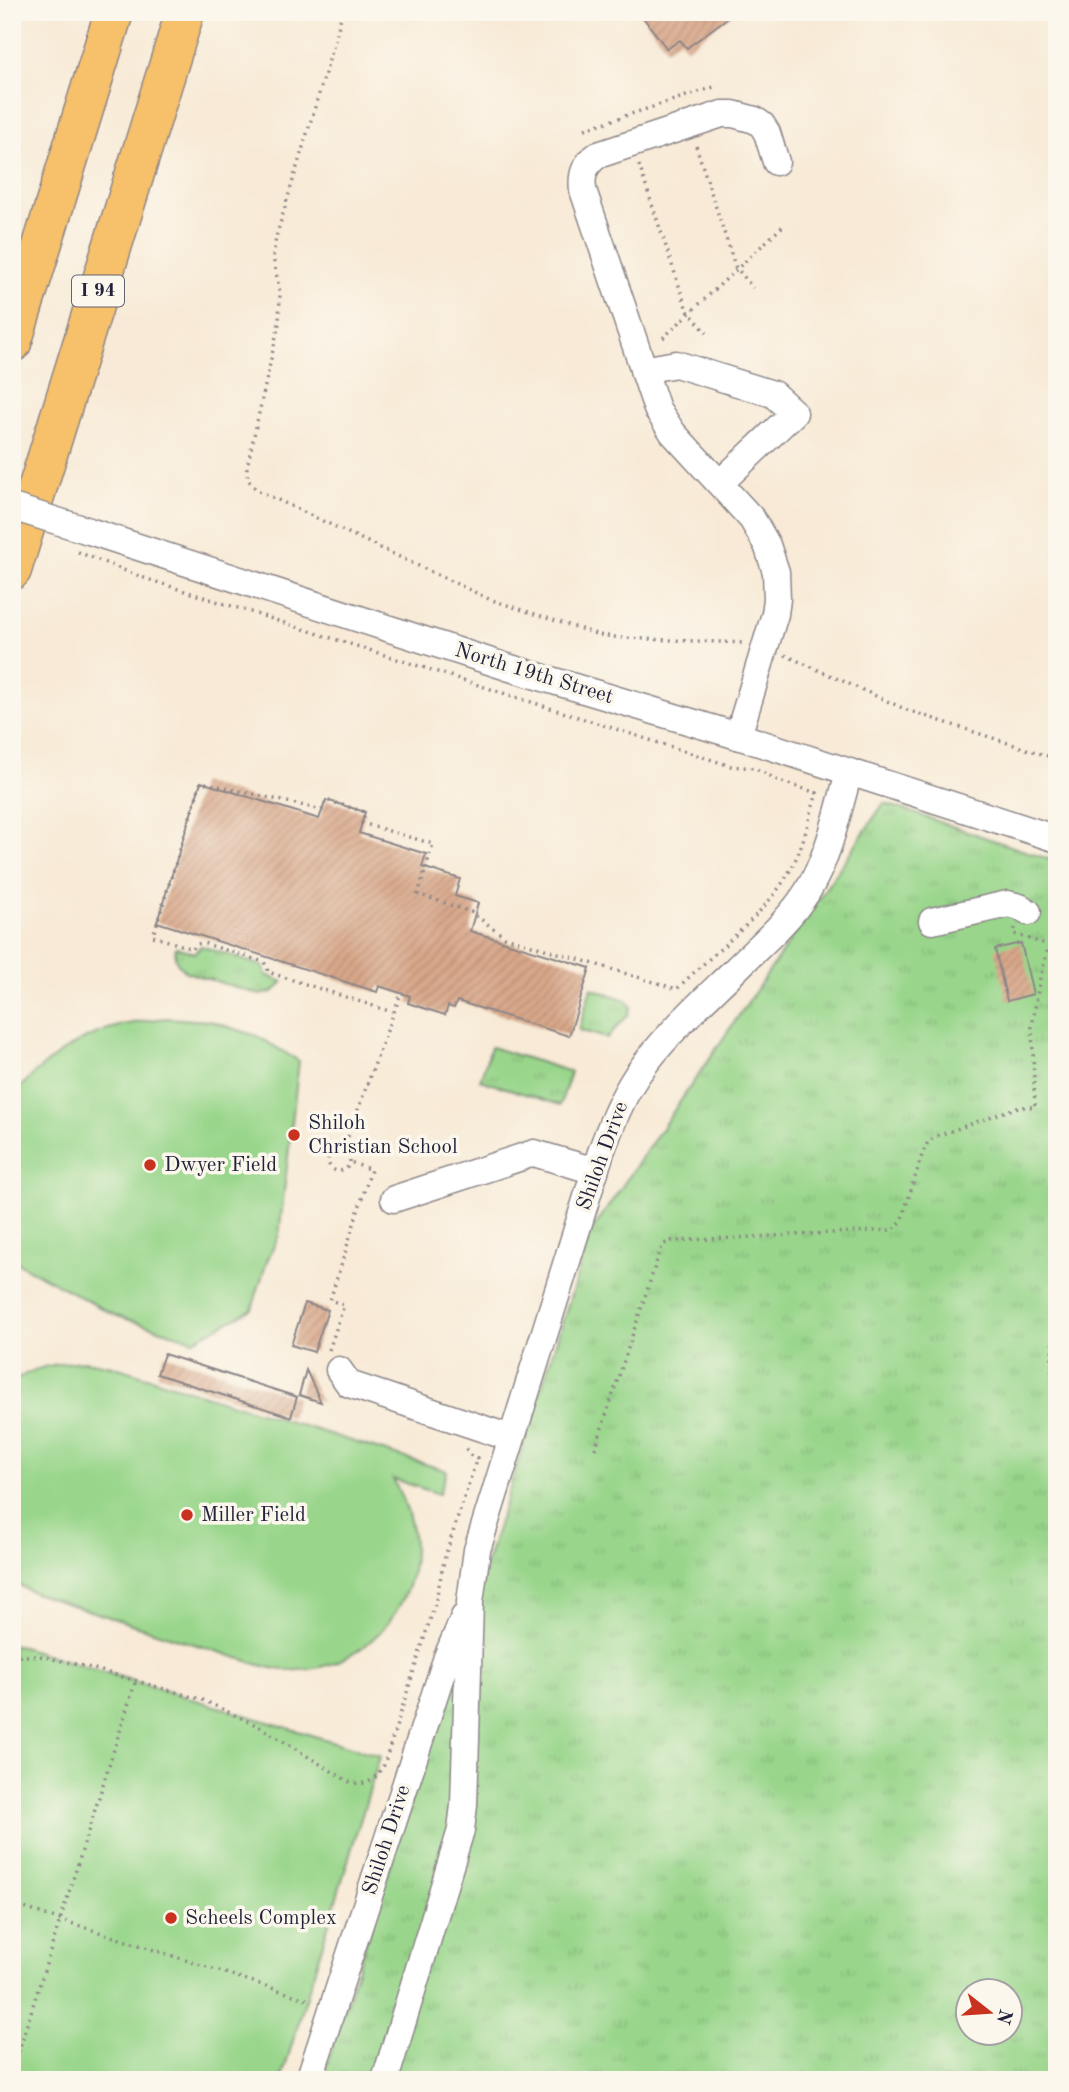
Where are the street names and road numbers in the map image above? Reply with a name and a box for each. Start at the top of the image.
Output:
road number: I 94 [72,276,124,306]
street label: North 19th Street [452,640,616,708]
street label: Shiloh Drive [574,1099,632,1213]
street label: Shiloh Drive [359,1783,415,1897]

